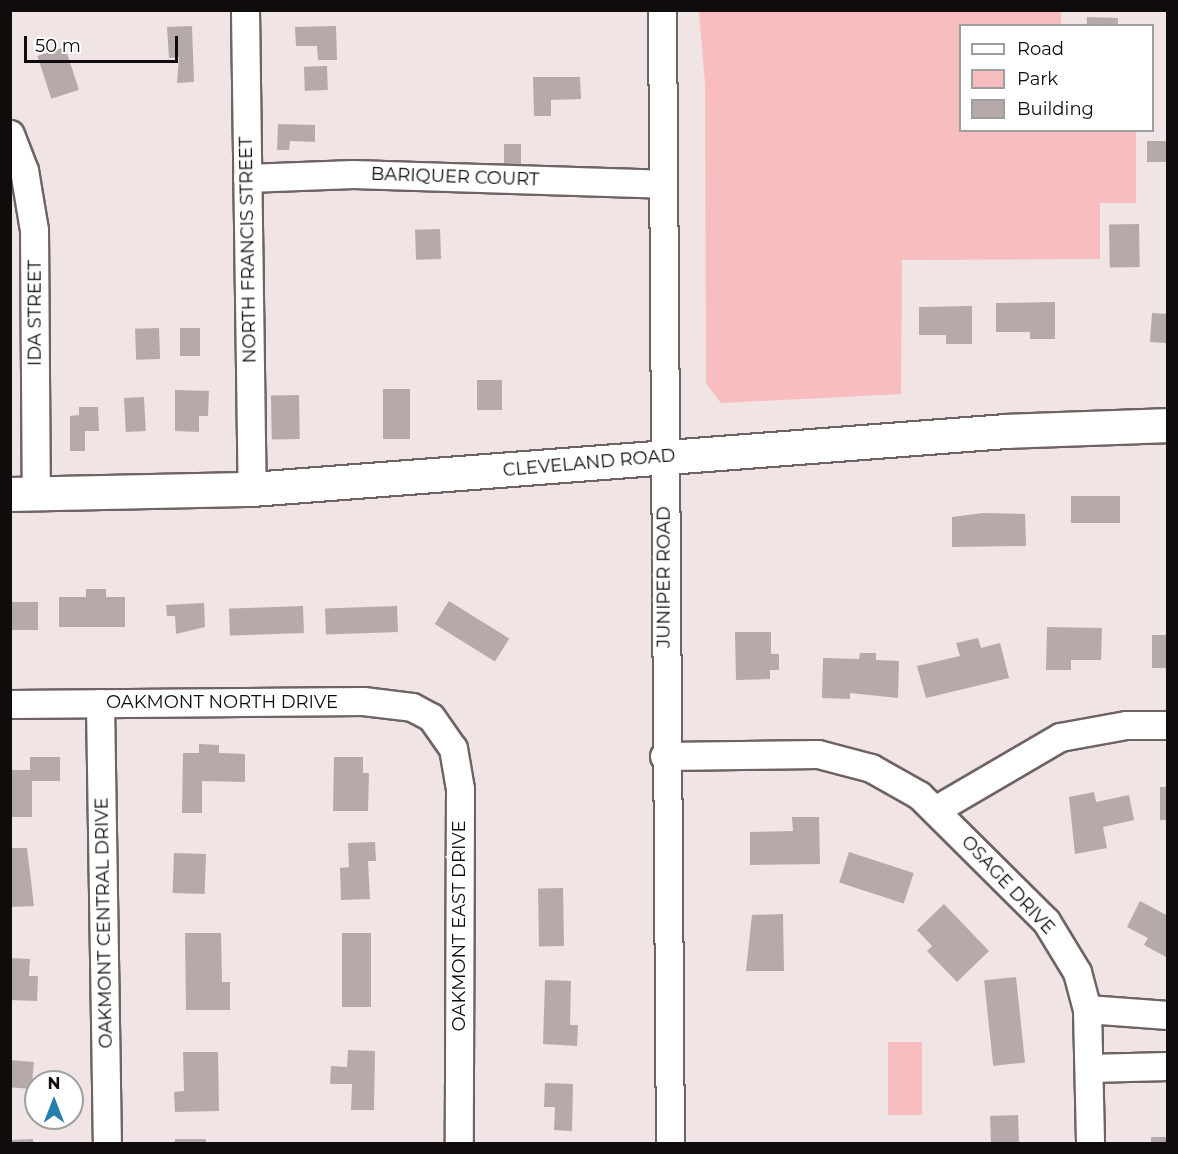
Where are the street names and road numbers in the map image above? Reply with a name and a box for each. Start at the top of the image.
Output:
street label: NORTH FRANCIS STREET [235,136,261,364]
street label: BARIQUER COURT [370,163,540,191]
street label: IDA STREET [24,260,46,366]
street label: CLEVELAND ROAD [502,445,676,481]
street label: JUNIPER ROAD [653,506,675,648]
street label: OAKMONT NORTH DRIVE [106,691,338,713]
street label: OAKMONT CENTRAL DRIVE [91,797,117,1049]
street label: OAKMONT EAST DRIVE [448,821,470,1031]
street label: OSAGE DRIVE [957,831,1059,939]

